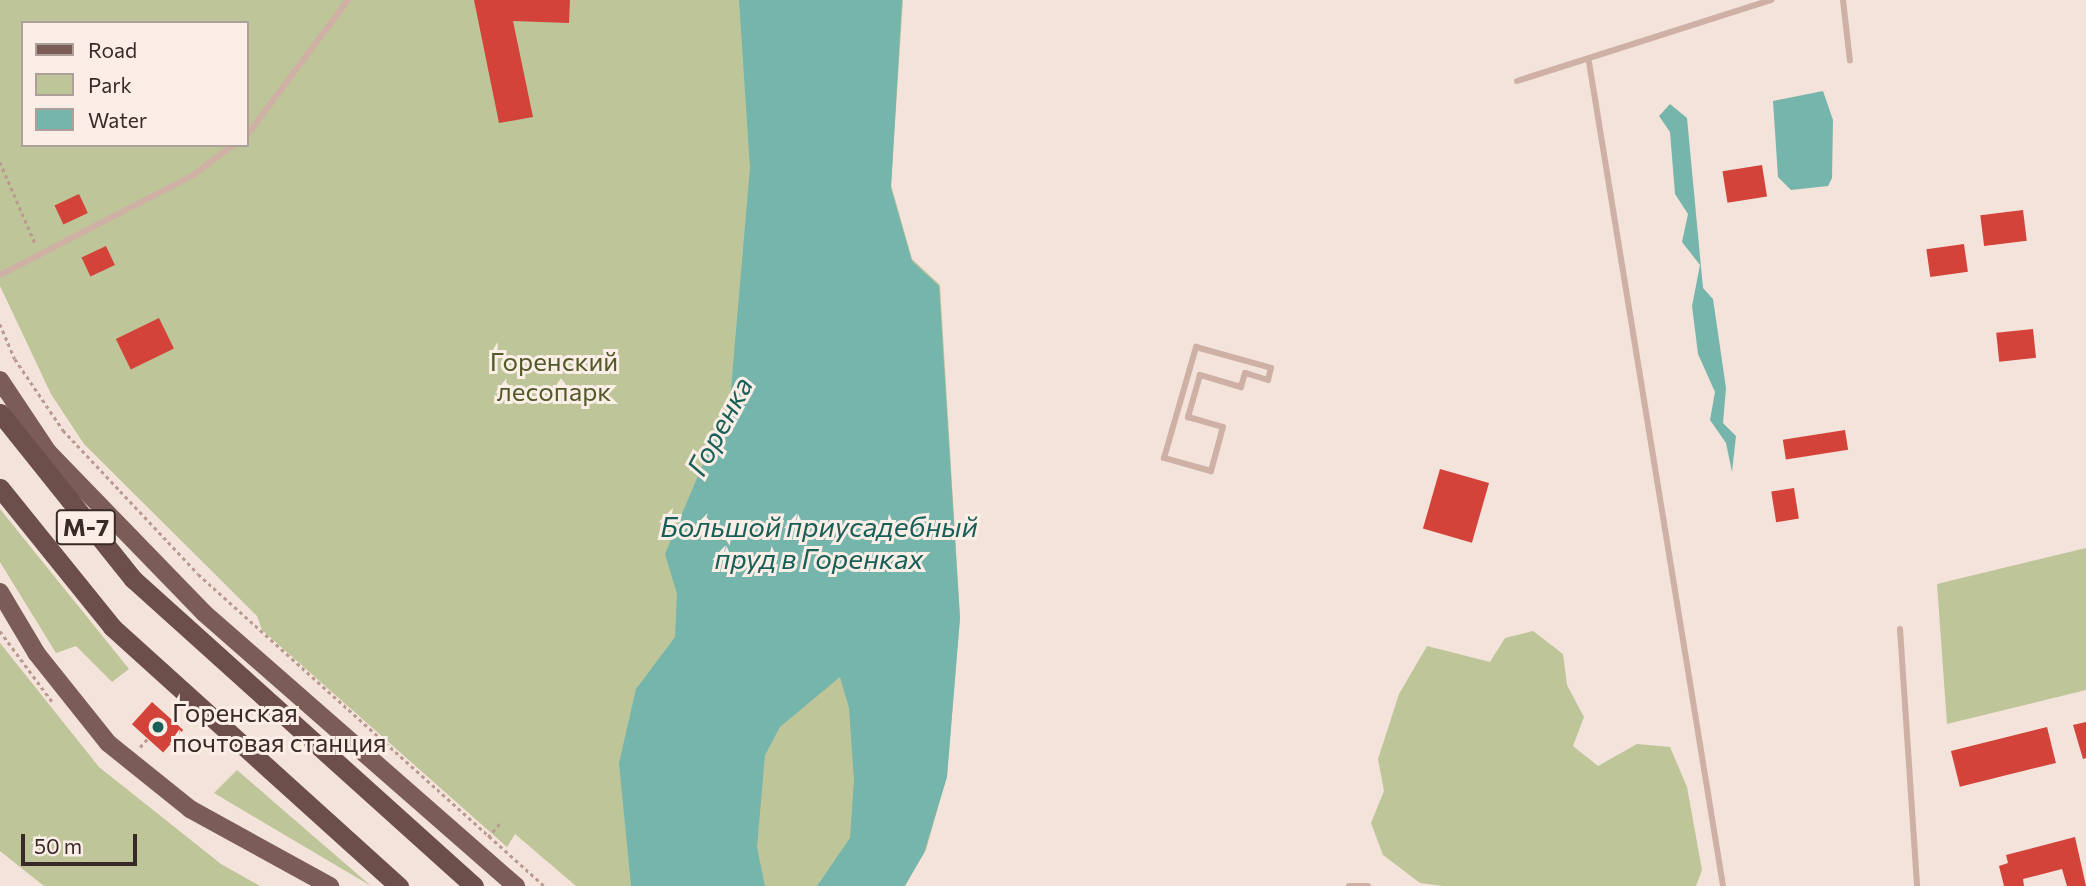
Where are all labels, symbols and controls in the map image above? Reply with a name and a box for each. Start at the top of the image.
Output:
legend [21,21,248,147]
text: Road [88,37,137,62]
text: Park [88,72,132,97]
text: Water [88,107,147,132]
park label: Горенский лесопарк [490,345,618,406]
water label: Горенка [679,371,759,481]
road number: М-7 [55,506,118,548]
water label: Большой приусадебный пруд в Горенках [660,509,978,575]
place label: Горенская почтовая станция [172,696,387,758]
marker: Горенская почтовая станция [150,719,166,735]
scale bar [24,820,140,864]
text: 50 m [34,833,82,858]

